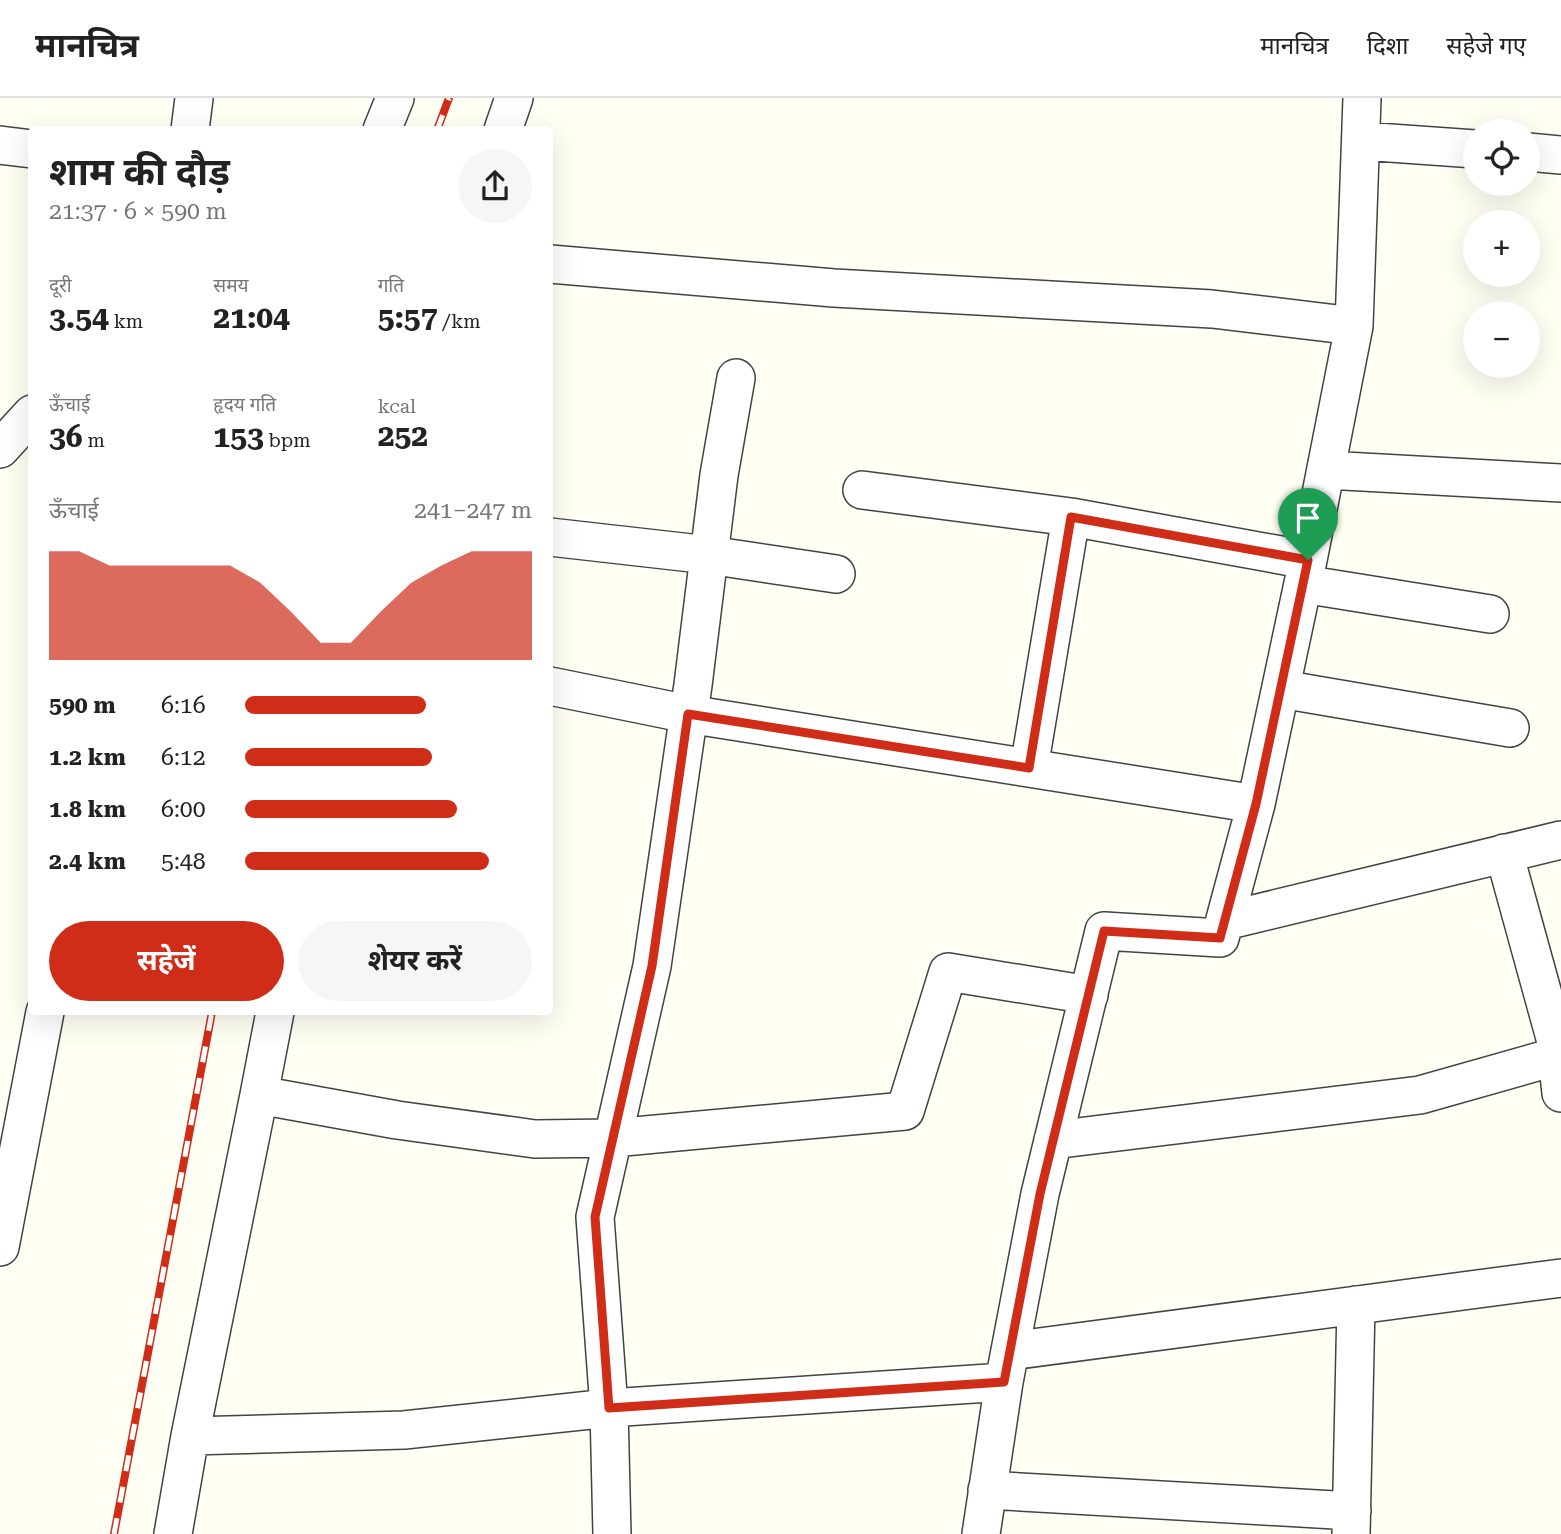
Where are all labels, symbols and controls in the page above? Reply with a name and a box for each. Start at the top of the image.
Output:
text: मानचित्र [35,26,139,65]
text: मानचित्र [1260,32,1329,60]
text: दिशा [1367,32,1408,60]
text: सहेजे गए [1446,32,1526,60]
map controls [1463,119,1540,378]
button: locate [1463,119,1540,196]
button: share [458,149,532,223]
text: शाम की दौड़ [49,150,230,194]
text: 21:37 · 6 × 590 m [49,198,227,225]
button: + [1463,210,1540,287]
text: दूरी [49,274,72,297]
text: समय [213,274,249,297]
text: गति [378,274,404,297]
text: 3.54 [49,300,109,335]
text: 21:04 [213,300,290,335]
text: 5:57 [378,300,437,335]
button: − [1463,301,1540,378]
text: km [109,310,143,333]
text: /km [437,310,481,333]
text: ऊँचाई [49,393,90,416]
text: हृदय गति [213,393,276,416]
text: kcal [378,395,416,418]
text: 252 [378,418,428,453]
text: 36 [49,419,83,454]
text: 153 [213,419,264,454]
text: m [83,429,105,452]
text: bpm [264,429,311,452]
pin [1278,488,1338,560]
text: ऊँचाई [49,497,99,524]
text: 241–247 m [414,497,532,524]
icon: arrive [1289,499,1327,537]
text: 590 m [49,692,116,719]
text: 6:16 [161,692,206,719]
text: 1.2 km [49,744,126,771]
text: 6:12 [161,744,206,771]
text: 1.8 km [49,796,126,823]
text: 6:00 [161,796,206,823]
text: 2.4 km [49,848,126,875]
text: 5:48 [161,848,206,875]
button: सहेजें [49,921,284,1001]
button: शेयर करें [298,921,532,1001]

